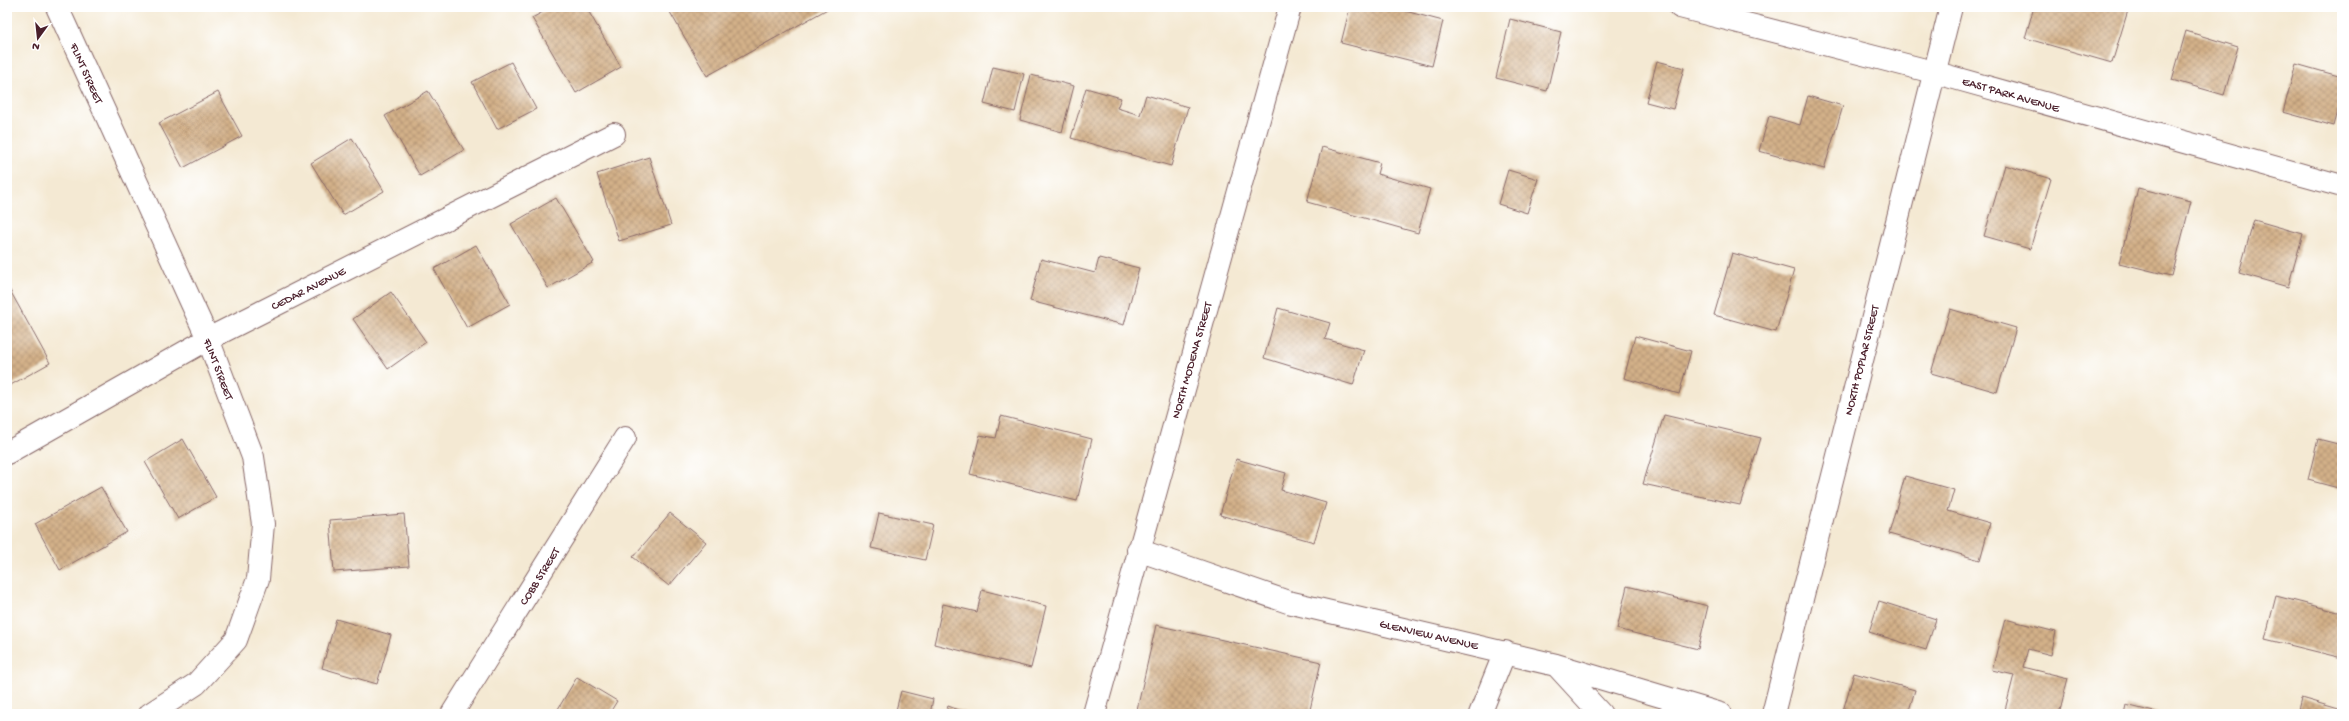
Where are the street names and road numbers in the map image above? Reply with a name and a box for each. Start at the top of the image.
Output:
street label: FLINT STREET [65,40,105,107]
street label: EAST PARK AVENUE [1960,75,2061,117]
street label: CEDAR AVENUE [269,265,349,315]
street label: NORTH MODENA STREET [1170,299,1217,420]
street label: NORTH POPLAR STREET [1843,303,1884,417]
street label: FLINT STREET [199,336,236,404]
street label: COBB STREET [518,545,565,608]
street label: GLENVIEW AVENUE [1378,618,1480,654]

